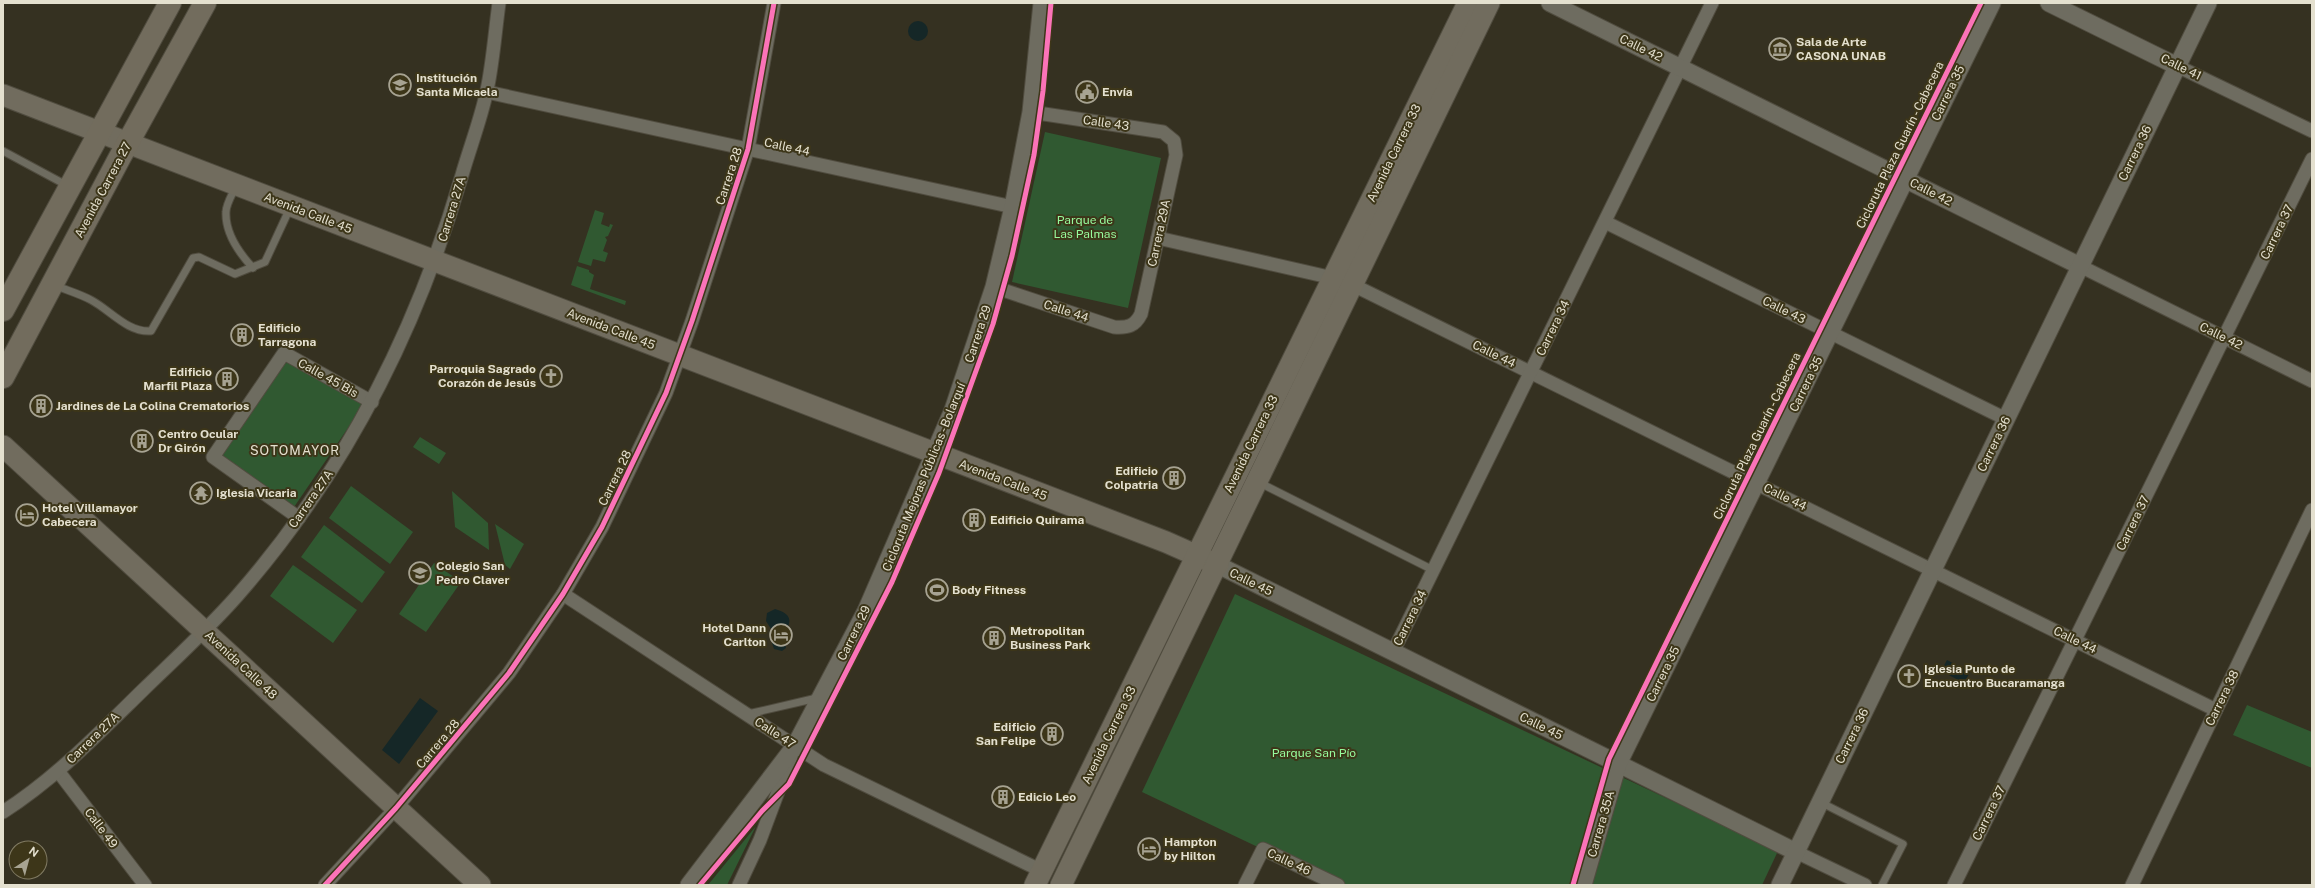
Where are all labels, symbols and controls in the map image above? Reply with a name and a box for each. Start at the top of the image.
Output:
street label: Calle 42 [1617,32,1665,64]
place label: Sala de Arte CASONA UNAB [1796,35,1886,63]
museum icon: Sala de Arte CASONA UNAB [1767,36,1793,62]
street label: Calle 41 [2158,51,2204,83]
street label: Cicloruta Plaza Guarín - Cabecera [1853,59,1947,231]
street label: Carrera 35 [1929,63,1968,123]
place label: Institución Santa Micaela [416,71,498,99]
school or university icon: Institución Santa Micaela [387,72,413,98]
public building icon: Envía [1074,79,1100,105]
place label: Envía [1102,85,1133,99]
street label: Avenida Carrera 33 [1364,102,1424,204]
street label: Calle 43 [1082,113,1130,133]
street label: Carrera 36 [2116,123,2154,183]
street label: Calle 44 [763,135,812,159]
street label: Avenida Carrera 27 [72,140,134,240]
street label: Carrera 28 [713,145,745,207]
street label: Carrera 27A [435,174,469,243]
street label: Calle 42 [1907,175,1955,209]
street label: Avenida Calle 45 [262,190,354,236]
street label: Carrera 29A [1145,198,1173,268]
street label: Carrera 37 [2258,202,2296,262]
park label: Parque de Las Palmas [1053,213,1117,241]
street label: Calle 43 [1760,294,1808,326]
street label: Calle 44 [1042,297,1091,325]
street label: Carrera 34 [1534,298,1573,358]
street label: Carrera 29 [962,304,994,364]
street label: Avenida Calle 45 [565,306,657,352]
street label: Calle 42 [2197,320,2245,352]
place label: Edificio Tarragona [258,321,316,349]
building icon: Edificio Tarragona [229,322,255,348]
street label: Calle 44 [1470,338,1518,371]
street label: Cicloruta Plaza Guarín - Cabecera [1710,350,1804,522]
street label: Carrera 35 [1787,354,1826,414]
street label: Calle 45 Bis [296,356,360,400]
place label: Parroquia Sagrado Corazón de Jesús [429,362,536,390]
church icon: Parroquia Sagrado Corazón de Jesús [538,363,564,389]
place label: Edificio Marfil Plaza [143,365,212,393]
building icon: Edificio Marfil Plaza [214,366,240,392]
street label: Cicloruta Mejoras Públicas - Bolarquí [880,380,969,573]
building icon: Jardines de La Colina Crematorios [28,393,54,419]
street label: Avenida Carrera 33 [1221,393,1281,495]
place label: Jardines de La Colina Crematorios [56,399,249,413]
street label: Carrera 36 [1975,414,2013,474]
place label: Centro Ocular Dr Girón [158,427,238,455]
building icon: Centro Ocular Dr Girón [129,428,155,454]
district label: SOTOMAYOR [250,443,340,458]
street label: Carrera 28 [596,448,635,508]
street label: Avenida Calle 45 [957,457,1049,503]
place label: Edificio Colpatria [1105,464,1158,492]
building icon: Edificio Colpatria [1161,465,1187,491]
street label: Carrera 27A [286,467,336,531]
temple icon: Iglesia Vicaria [188,480,214,506]
street label: Calle 44 [1761,481,1809,514]
place label: Iglesia Vicaria [216,486,297,500]
street label: Carrera 37 [2114,493,2152,553]
place label: Hotel Villamayor Cabecera [42,501,138,529]
hotel icon: Hotel Villamayor Cabecera [14,502,40,528]
building icon: Edificio Quirama [961,507,987,533]
place label: Edificio Quirama [990,513,1084,527]
place label: Colegio San Pedro Claver [436,559,509,587]
school or university icon: Colegio San Pedro Claver [407,560,433,586]
street label: Calle 45 [1227,566,1275,599]
sports icon: Body Fitness [924,577,950,603]
place label: Body Fitness [952,583,1026,597]
street label: Carrera 34 [1391,588,1430,648]
street label: Carrera 29 [835,603,873,663]
place label: Hotel Dann Carlton [702,621,766,649]
hotel icon: Hotel Dann Carlton [768,622,794,648]
place label: Metropolitan Business Park [1010,624,1091,652]
street label: Calle 44 [2051,624,2099,657]
building icon: Metropolitan Business Park [981,625,1007,651]
street label: Avenida Calle 48 [202,628,280,702]
street label: Carrera 35 [1644,644,1683,704]
place label: Iglesia Punto de Encuentro Bucaramanga [1924,662,2065,690]
church icon: Iglesia Punto de Encuentro Bucaramanga [1896,663,1922,689]
street label: Carrera 38 [2203,668,2242,728]
street label: Avenida Carrera 33 [1079,684,1139,786]
street label: Carrera 36 [1833,706,1871,766]
street label: Carrera 27A [64,709,123,767]
street label: Calle 45 [1517,710,1565,743]
street label: Calle 47 [752,715,798,751]
street label: Carrera 28 [413,716,463,771]
place label: Edificio San Felipe [976,720,1036,748]
building icon: Edificio San Felipe [1039,721,1065,747]
park label: Parque San Pío [1272,746,1356,760]
street label: Carrera 37 [1970,783,2008,843]
building icon: Edicio Leo [990,784,1016,810]
street label: Carrera 35A [1585,789,1617,859]
place label: Edicio Leo [1018,790,1076,804]
street label: Calle 49 [81,805,121,851]
place label: Hampton by Hilton [1164,835,1217,863]
hotel icon: Hampton by Hilton [1136,836,1162,862]
north arrow [8,840,48,880]
text: N [27,845,41,859]
street label: Calle 46 [1265,846,1313,878]

